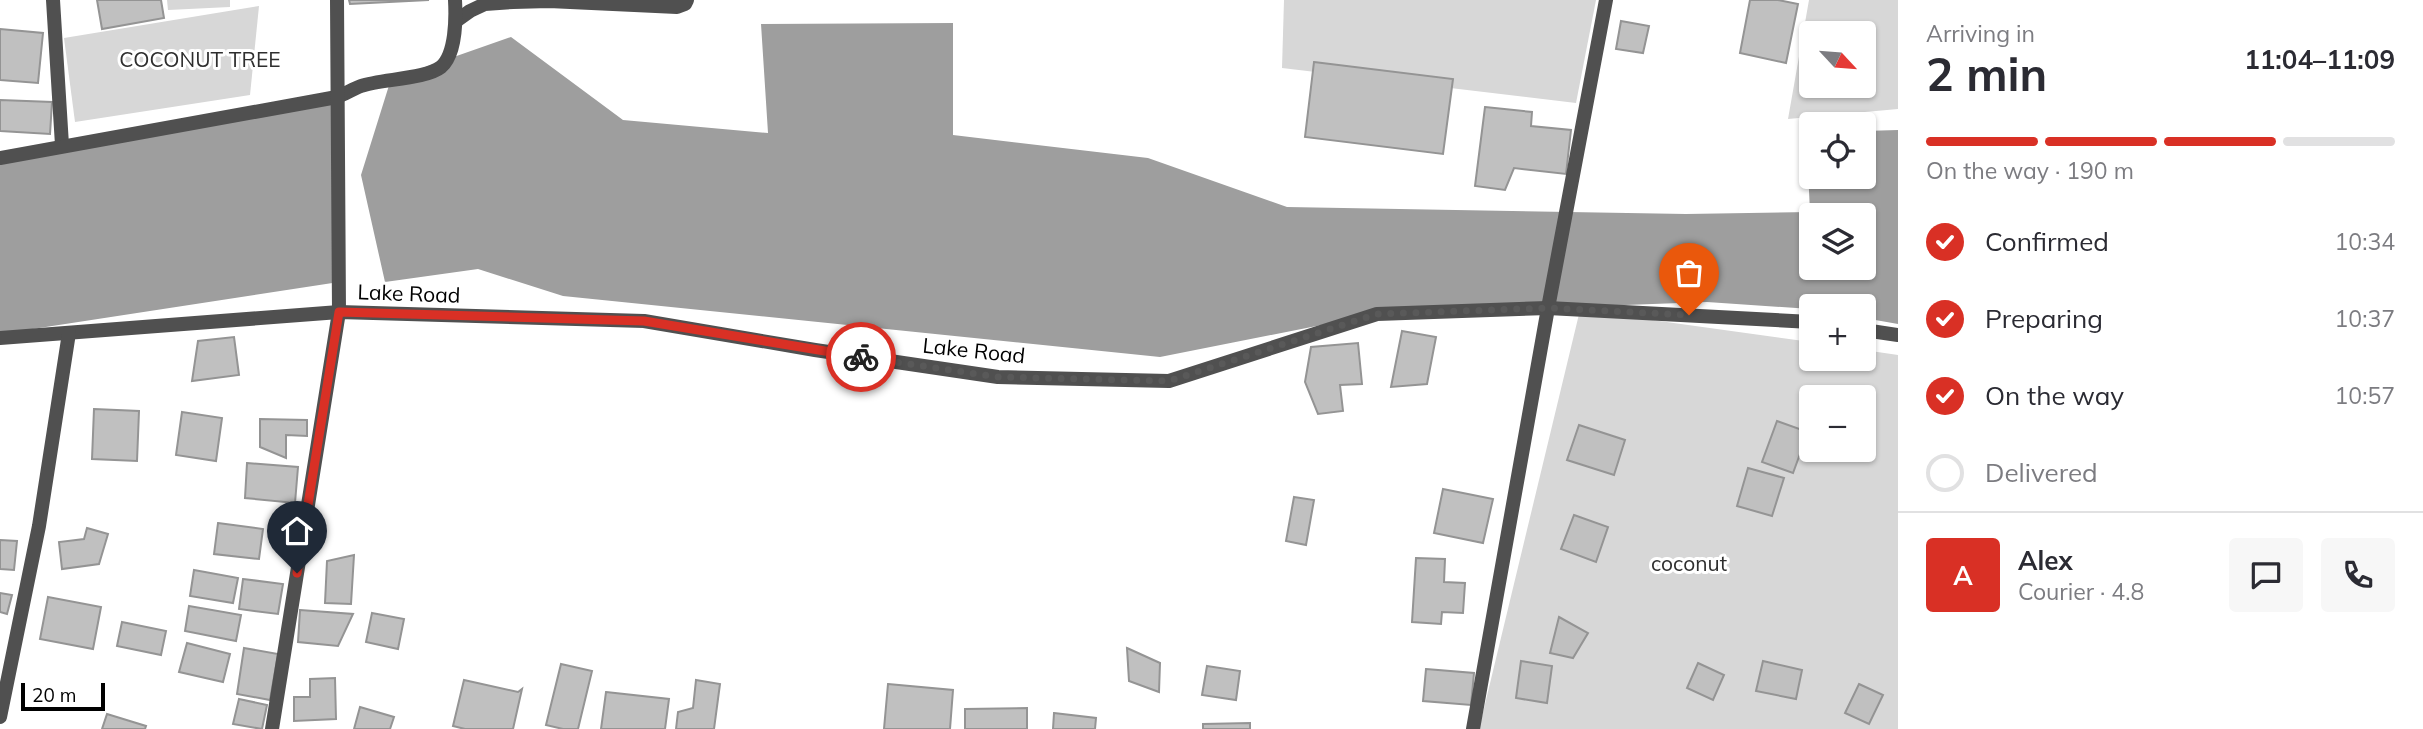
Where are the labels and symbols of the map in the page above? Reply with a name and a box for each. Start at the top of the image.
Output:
north arrow [1799,21,1876,98]
park label: COCONUT TREE [119,46,281,72]
pin [1659,243,1719,315]
street label: Lake Road [357,278,461,308]
courier [826,322,896,392]
street label: Lake Road [921,332,1027,368]
pin [267,501,327,573]
park label: coconut [1651,550,1727,576]
scale bar [21,680,105,712]

